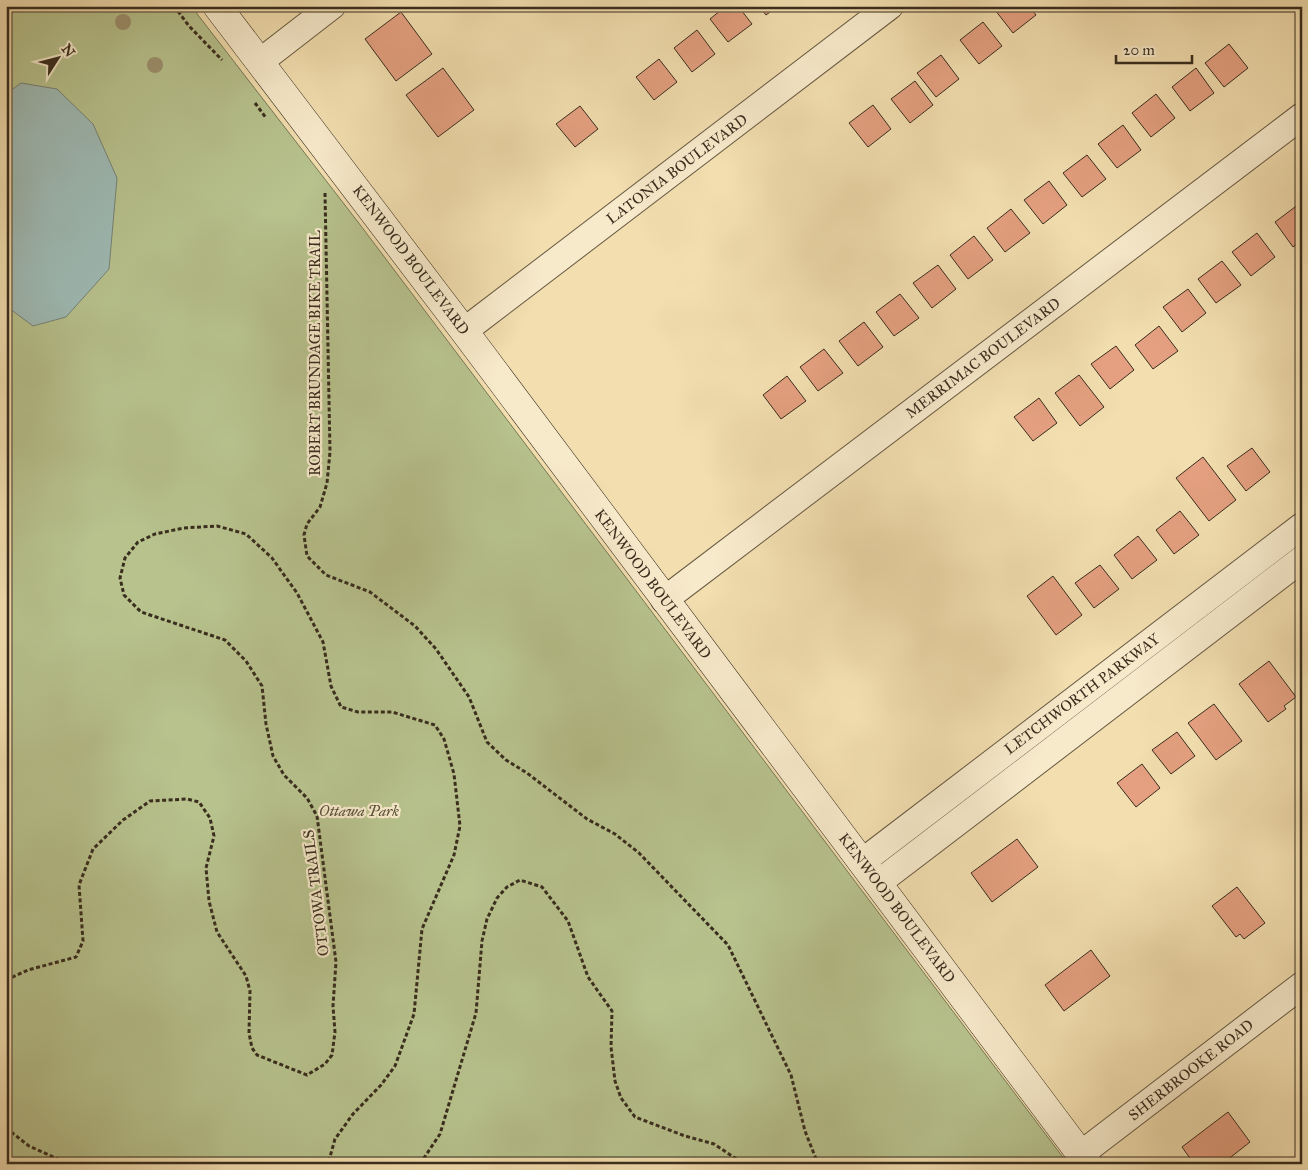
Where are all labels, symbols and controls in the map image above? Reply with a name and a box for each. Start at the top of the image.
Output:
north arrow [32,32,82,82]
scale bar [1116,32,1192,64]
text: N [58,41,79,61]
text: 20 m [1123,41,1155,59]
street label: LATONIA BOULEVARD [603,110,751,228]
street label: KENWOOD BOULEVARD [349,182,473,338]
street label: ROBERT BRUNDAGE BIKE TRAIL [306,230,324,476]
street label: MERRIMAC BOULEVARD [902,294,1064,422]
street label: KENWOOD BOULEVARD [591,506,715,662]
street label: LETCHWORTH PARKWAY [1001,629,1164,758]
park label: Ottawa Park [319,802,399,820]
street label: OTTOWA TRAILS [299,829,333,957]
street label: KENWOOD BOULEVARD [835,830,959,986]
street label: SHERBROOKE ROAD [1125,1015,1257,1124]

